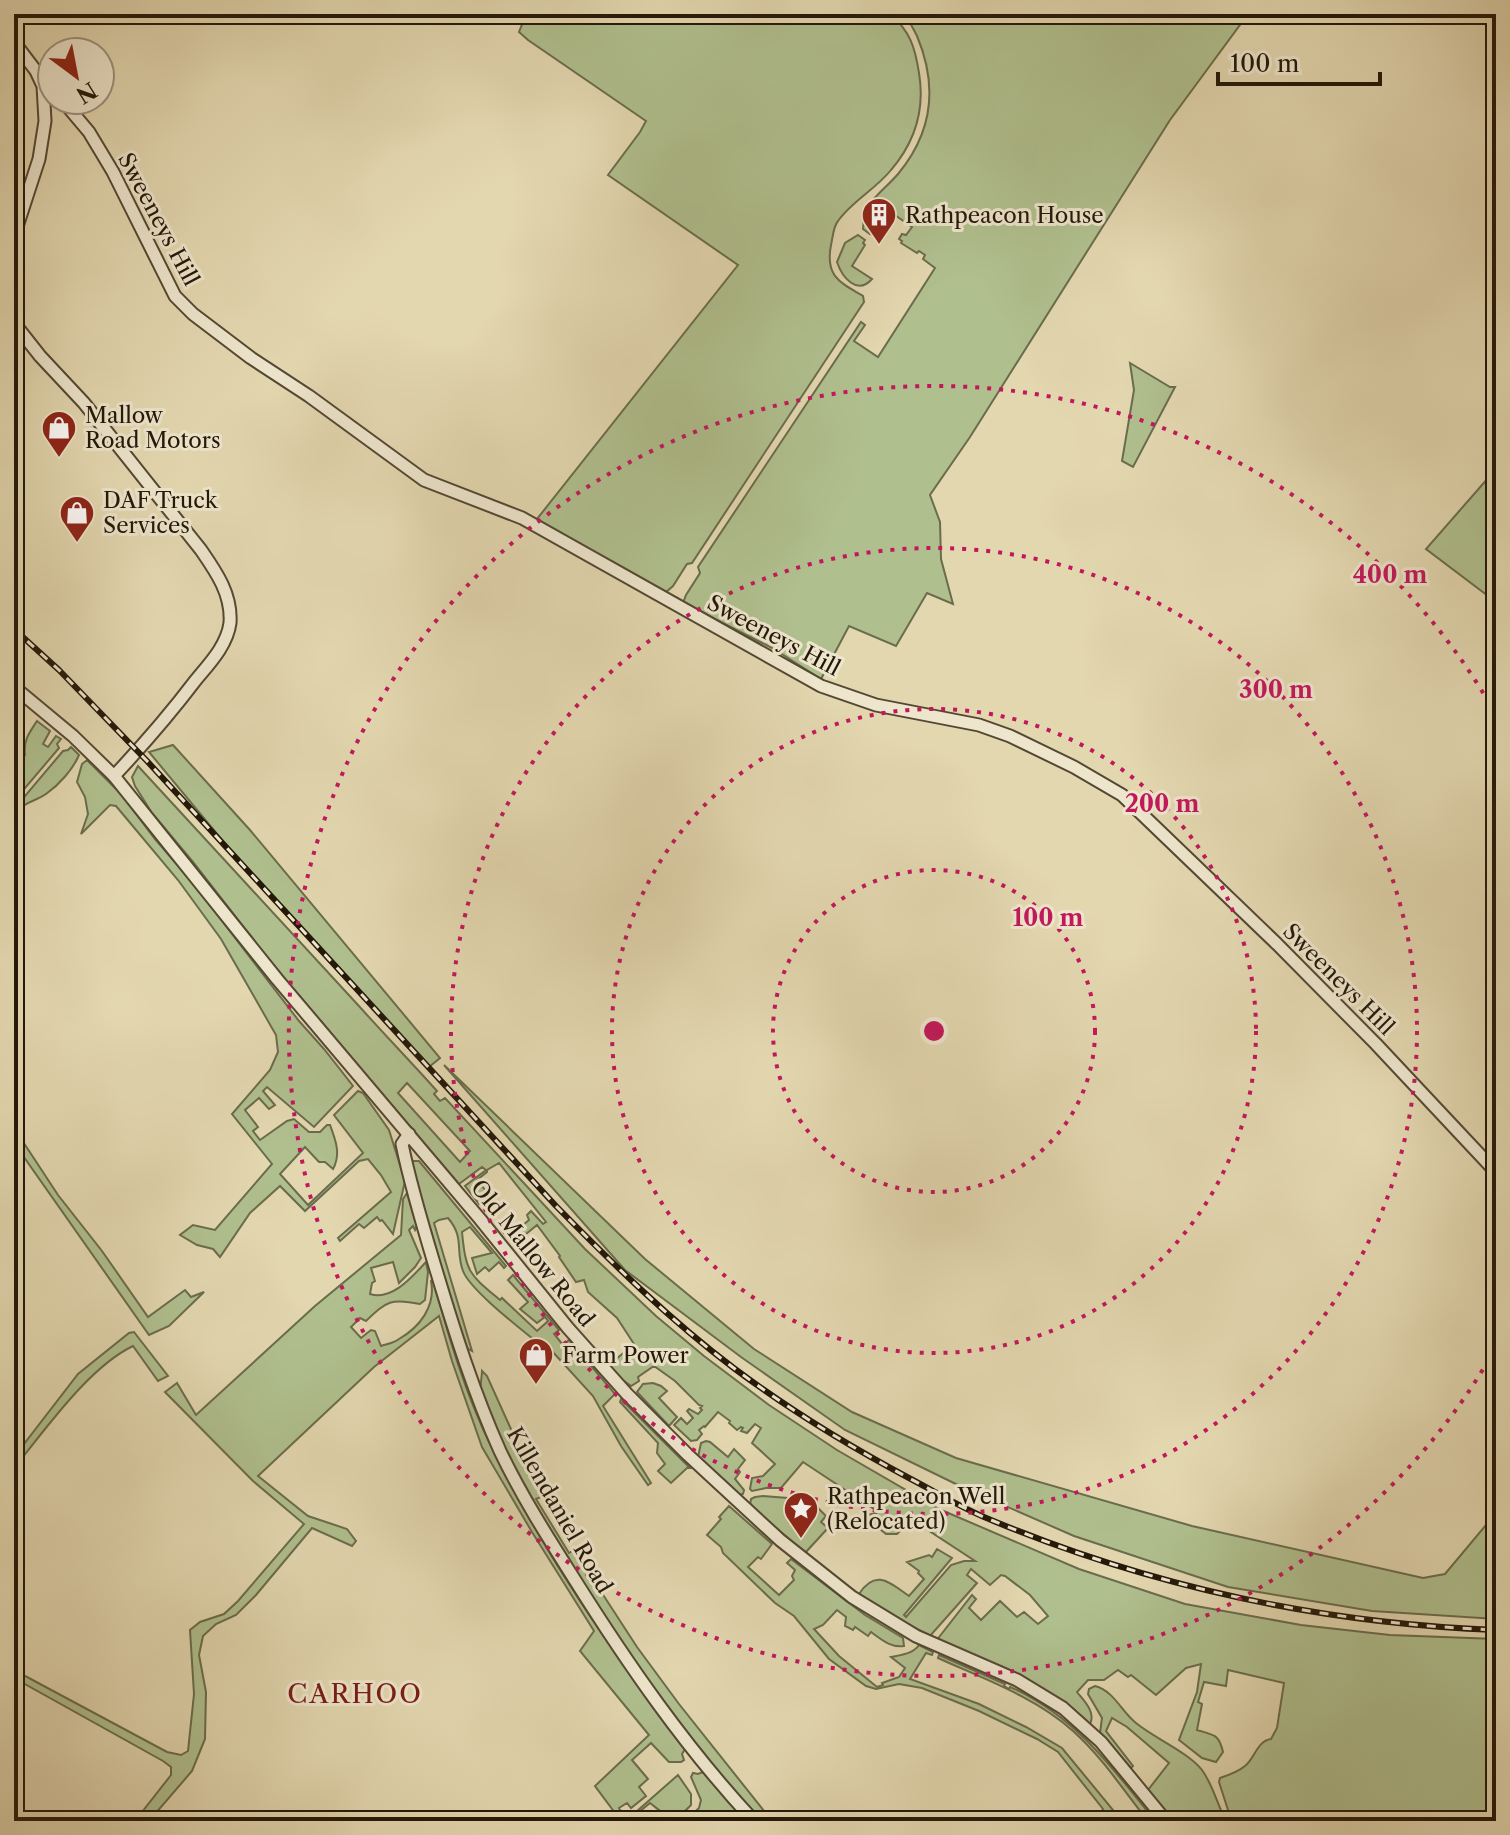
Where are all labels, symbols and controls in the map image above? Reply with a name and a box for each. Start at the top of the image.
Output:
north arrow [36,36,116,116]
scale bar [1218,36,1380,86]
text: 100 m [1230,49,1299,78]
text: N [71,76,102,109]
street label: Sweeneys Hill [112,148,205,291]
building icon: Rathpeacon House [860,196,898,246]
place label: Rathpeacon House [905,202,1104,229]
place label: Mallow Road Motors [85,402,221,454]
shop icon: Mallow Road Motors [40,409,78,459]
place label: DAF Truck Services [103,487,219,539]
shop icon: DAF Truck Services [58,494,96,544]
text: 400 m [1353,560,1427,589]
street label: Sweeneys Hill [703,589,845,682]
text: 300 m [1239,675,1313,704]
text: 200 m [1125,789,1199,818]
text: 100 m [1012,903,1084,932]
street label: Sweeneys Hill [1277,918,1400,1041]
centre of rings [920,1017,948,1045]
street label: Old Mallow Road [465,1174,600,1332]
shop icon: Farm Power [517,1336,555,1386]
place label: Farm Power [562,1342,689,1369]
street label: Killendaniel Road [501,1422,618,1598]
place label: Rathpeacon Well (Relocated) [827,1483,1006,1535]
place icon: Rathpeacon Well (Relocated) [782,1490,820,1540]
district label: CARHOO [287,1678,423,1710]

